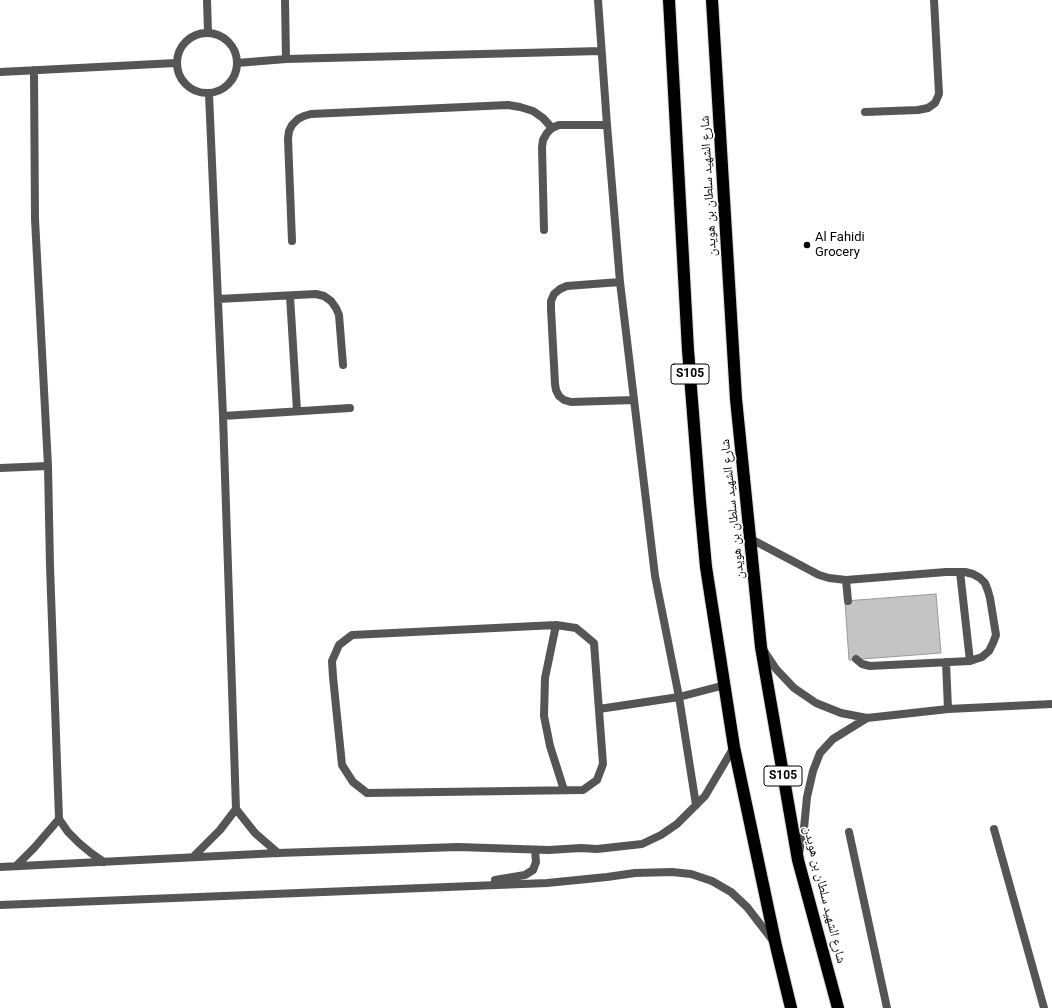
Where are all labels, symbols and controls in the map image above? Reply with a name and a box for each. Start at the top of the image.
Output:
street label: شارع الشهيد سلطان بن هويدن [698,115,720,257]
place label: Al Fahidi Grocery [815,230,865,261]
marker: Al Fahidi Grocery [802,240,812,250]
road number: S105 [671,364,709,384]
street label: شارع الشهيد سلطان بن هويدن [718,438,748,580]
road number: S105 [764,766,802,786]
street label: شارع الشهيد سلطان بن هويدن [799,825,849,965]

